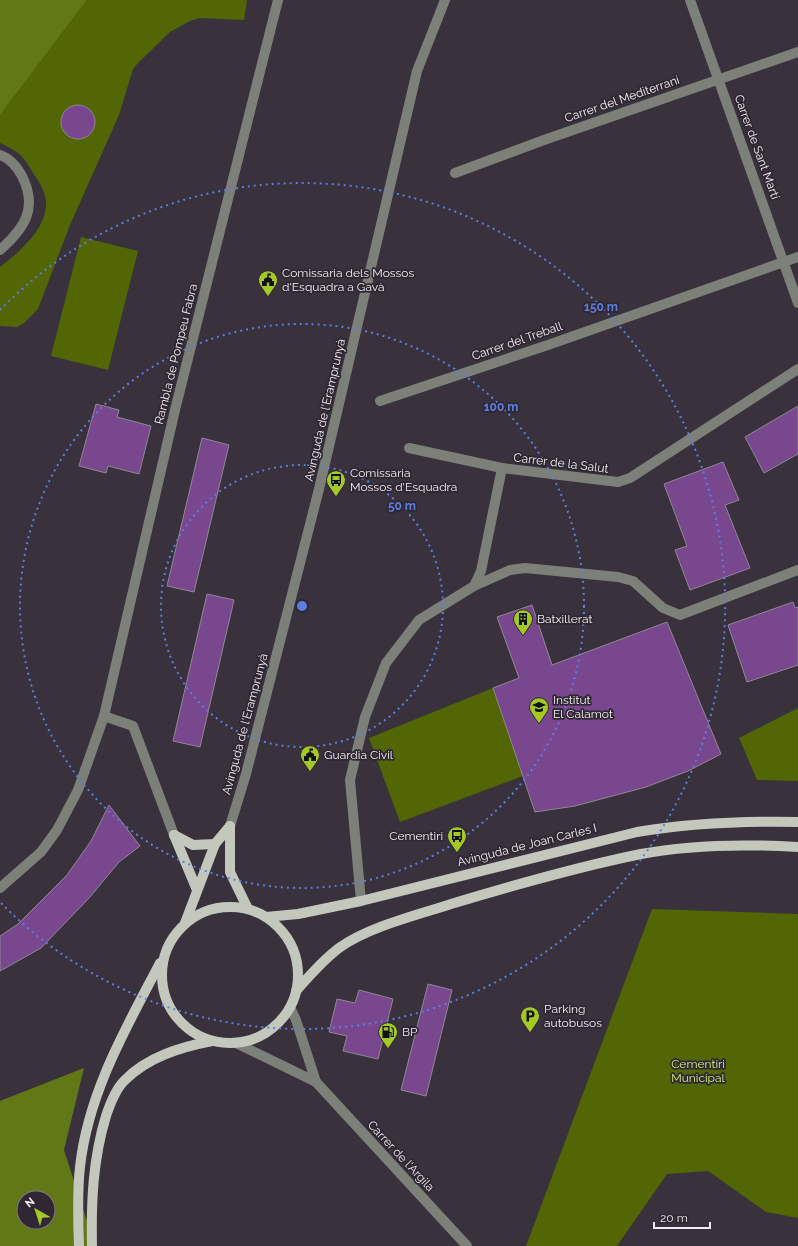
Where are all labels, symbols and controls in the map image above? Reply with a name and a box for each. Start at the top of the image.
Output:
street label: Carrer del Mediterrani [563,73,681,125]
street label: Carrer de Sant Martí [732,93,783,202]
place label: Comissaria dels Mossos d'Esquadra a Gavà [282,266,414,294]
public building icon: Comissaria dels Mossos d'Esquadra a Gavà [257,269,279,297]
street label: Rambla de Pompeu Fabra [152,282,200,426]
text: 150 m [584,300,618,314]
street label: Carrer del Treball [470,319,565,363]
street label: Avinguda de l'Eramprunyà [302,337,348,483]
text: 100 m [484,400,518,414]
street label: Carrer de la Salut [513,450,609,476]
place label: Comissaria Mossos d'Esquadra [350,466,457,494]
bus stop icon: Comissaria Mossos d'Esquadra [325,469,347,497]
text: 50 m [388,499,416,513]
centre of rings [295,599,309,613]
building icon: Batxillerat [512,608,534,636]
place label: Batxillerat [537,612,592,626]
street label: Avinguda de l'Eramprunyà [219,652,271,796]
place label: Institut El Calamot [553,693,613,721]
school or university icon: Institut El Calamot [528,696,550,724]
public building icon: Guardia Civil [299,744,321,772]
place label: Guardia Civil [324,748,394,762]
street label: Avinguda de Joan Carles I [456,821,598,869]
bus stop icon: Cementiri [446,825,468,853]
place label: Cementiri [389,829,443,843]
place label: Parking autobusos [544,1002,602,1030]
parking icon: Parking autobusos [519,1005,541,1033]
fuel station icon: BP [377,1021,399,1049]
place label: BP [402,1025,418,1039]
park label: Cementiri Municipal [671,1057,726,1085]
street label: Carrer de l'Argila [365,1118,437,1194]
north arrow [16,1190,56,1230]
text: N [23,1195,37,1210]
scale bar [654,1204,710,1230]
text: 20 m [660,1211,688,1225]

